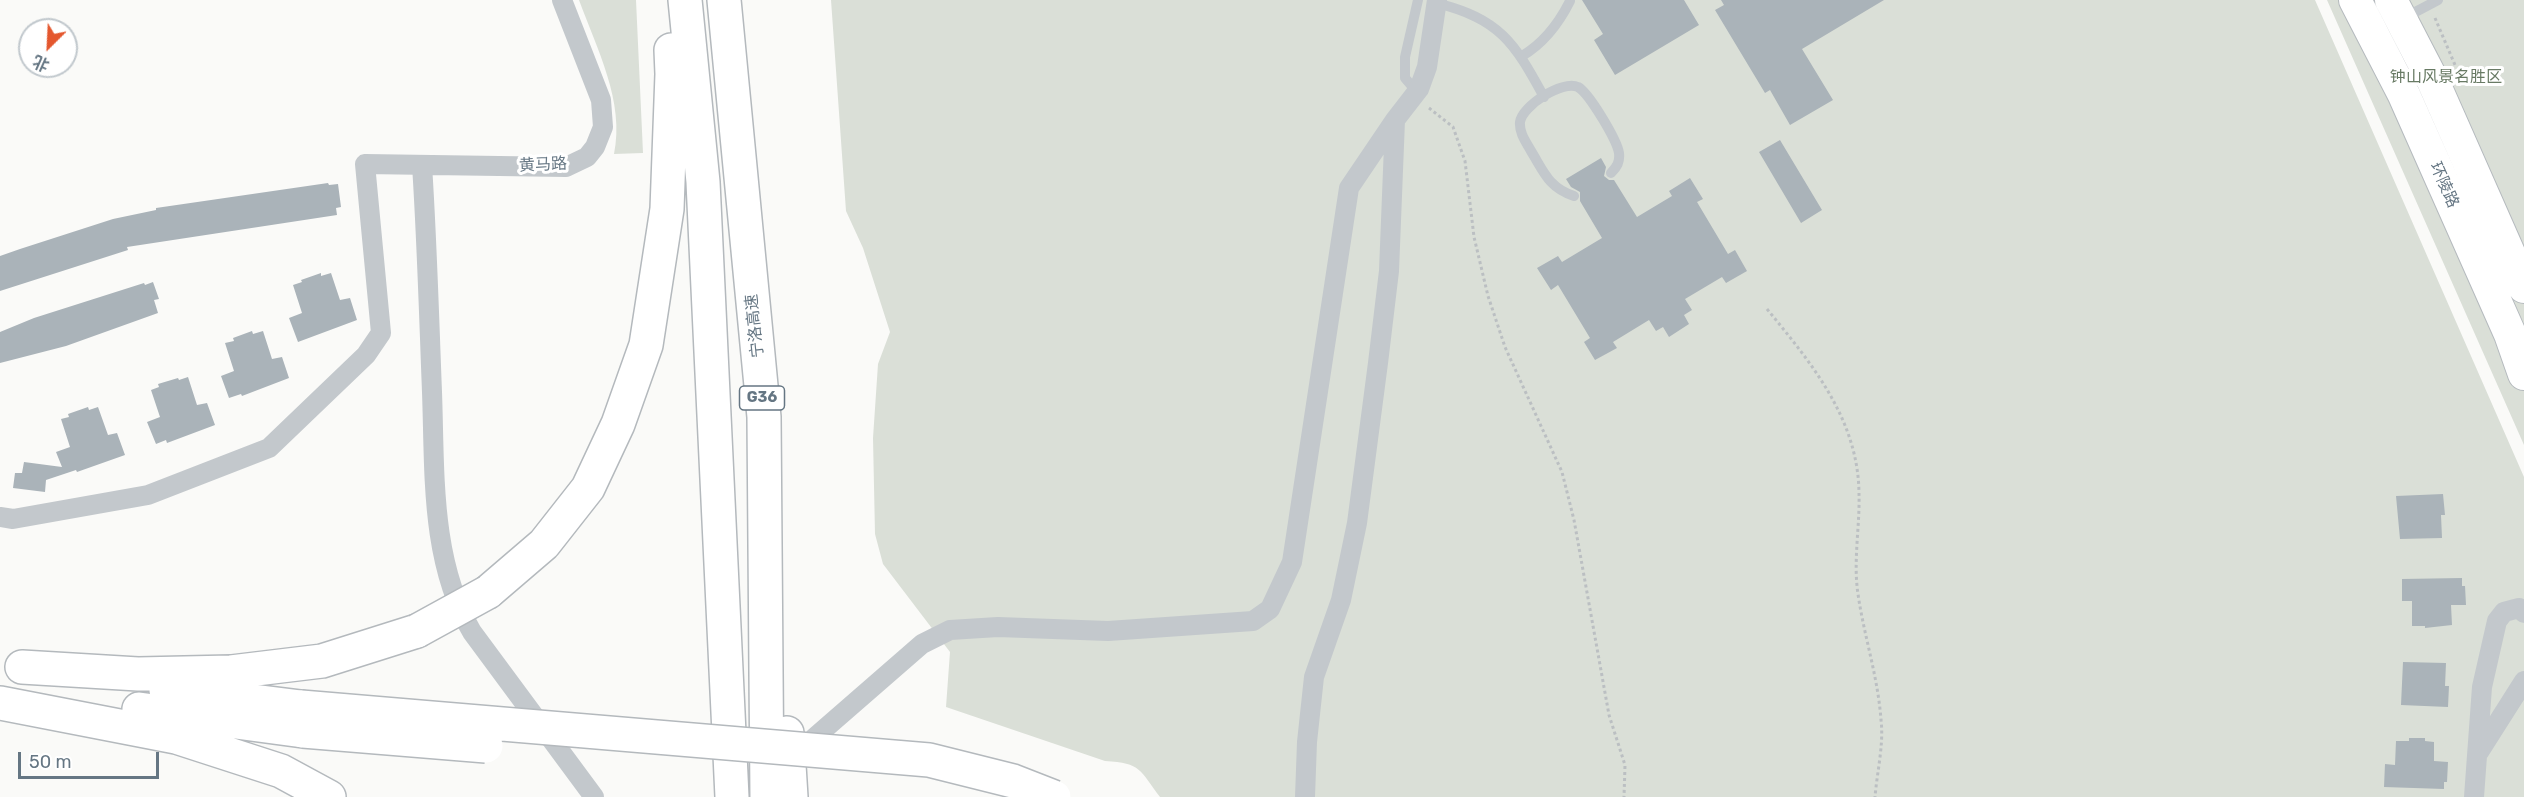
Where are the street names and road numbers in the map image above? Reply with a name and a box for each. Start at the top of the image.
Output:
street label: 黄马路 [519,154,567,176]
street label: 环陵路 [2425,159,2463,211]
street label: 宁洛高速 [742,293,768,359]
road number: G36 [740,386,784,410]

